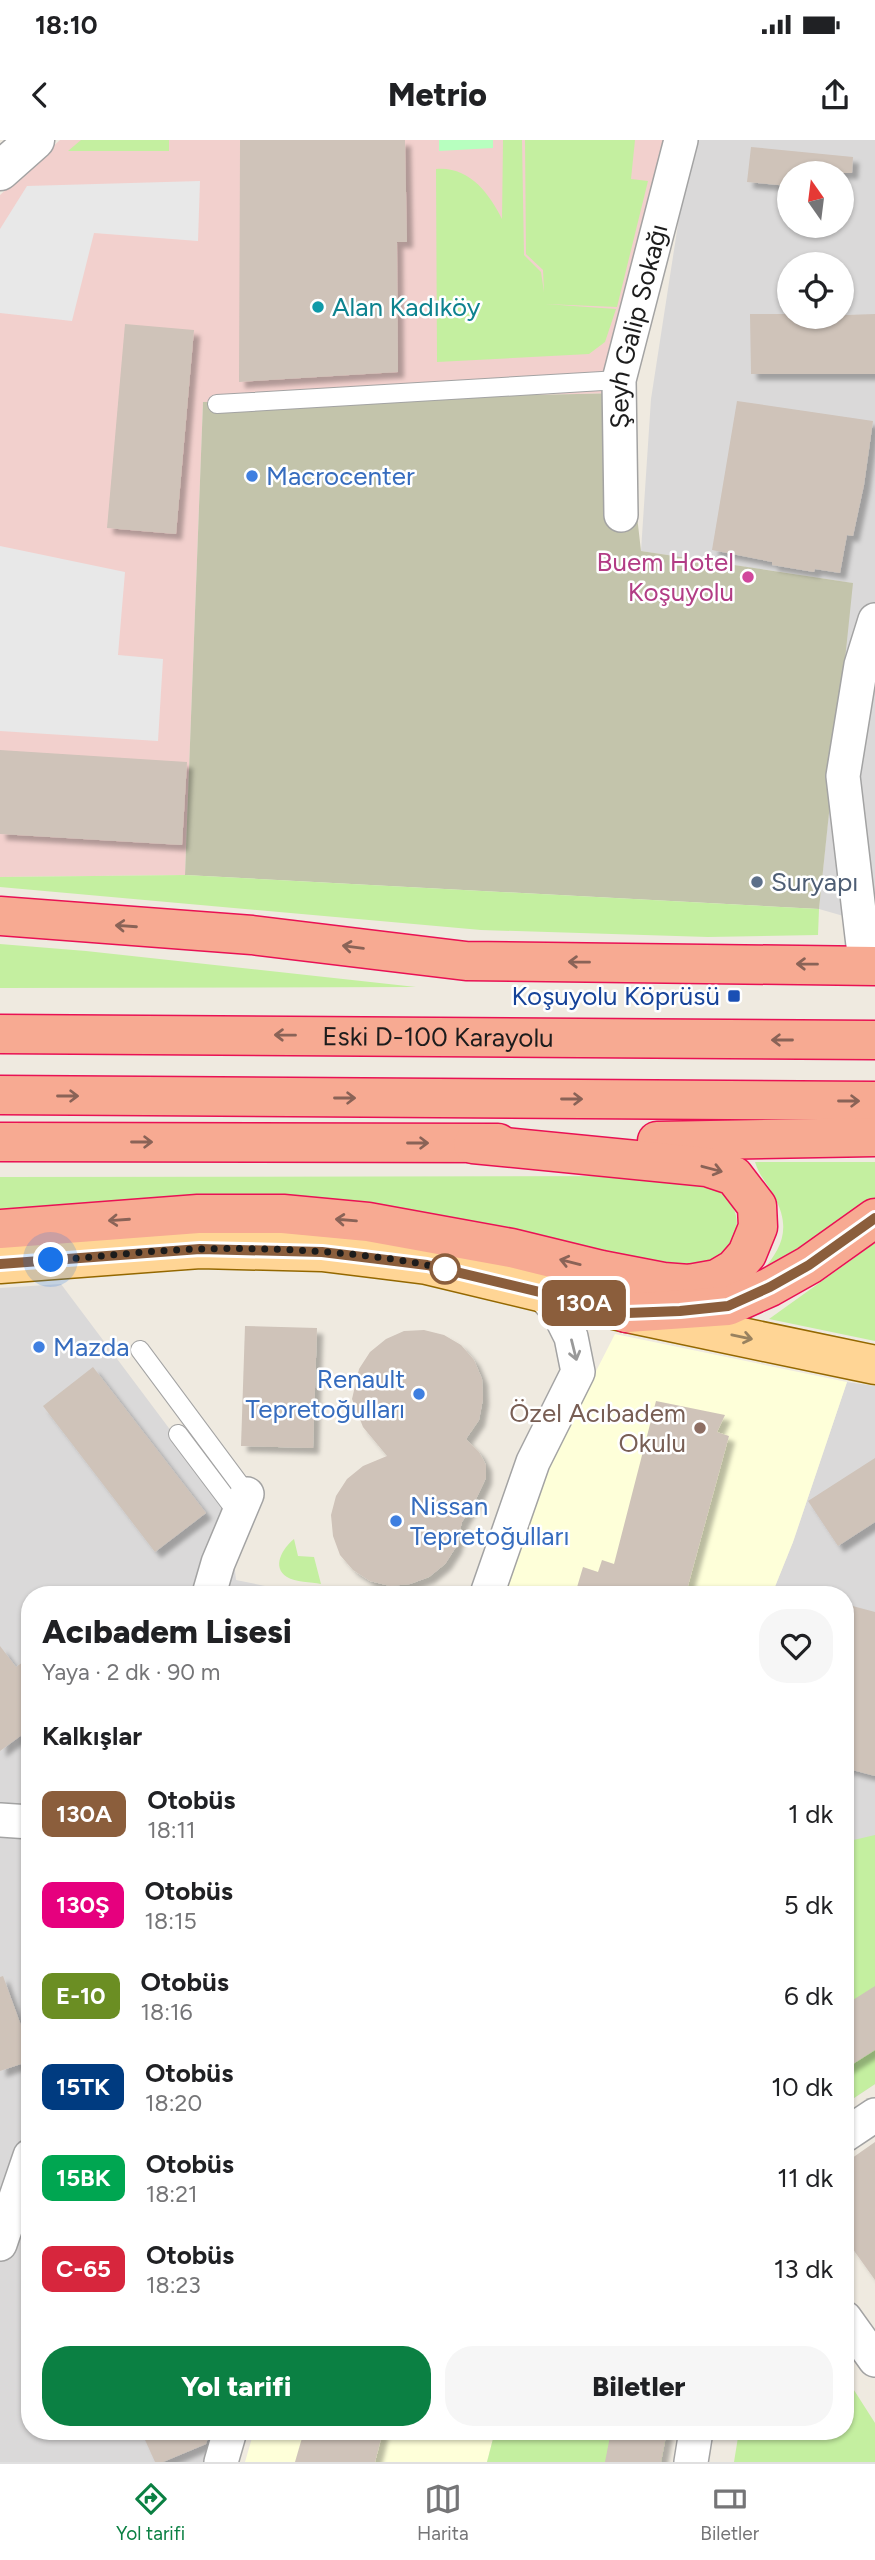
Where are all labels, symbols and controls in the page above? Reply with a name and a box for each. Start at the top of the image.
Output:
text: 18:10 [35,9,98,41]
icon: back [21,76,59,114]
text: Metrio [388,76,487,114]
icon: share [816,76,854,114]
north arrow [777,161,854,238]
map controls [777,161,854,329]
street label: Şeyh Galip Sokağı [602,221,675,429]
button: locate [777,252,854,329]
place label: Alan Kadıköy [332,291,481,323]
marker: Alan Kadıköy [310,299,326,315]
place label: Macrocenter [266,460,415,492]
marker: Macrocenter [244,468,260,484]
place label: Buem Hotel Koşuyolu [597,546,734,608]
marker: Buem Hotel Koşuyolu [740,569,756,585]
place label: Suryapı [771,866,858,898]
marker: Suryapı [749,874,765,890]
one-way arrow [115,919,138,932]
one-way arrow [342,941,365,954]
one-way arrow [568,955,591,969]
one-way arrow [796,957,819,971]
place label: Koşuyolu Köprüsü [511,980,720,1012]
marker: Koşuyolu Köprüsü [726,988,742,1004]
street label: Eski D-100 Karayolu [322,1020,554,1054]
one-way arrow [274,1028,297,1042]
one-way arrow [771,1033,794,1047]
one-way arrow [56,1089,79,1103]
one-way arrow [333,1091,356,1105]
one-way arrow [560,1092,583,1106]
one-way arrow [837,1094,860,1108]
one-way arrow [130,1135,153,1149]
one-way arrow [406,1136,429,1150]
one-way arrow [700,1163,722,1176]
one-way arrow [336,1213,358,1226]
one-way arrow [109,1214,131,1227]
your location [33,1242,68,1277]
unlabelled marker [430,1254,460,1284]
one-way arrow [559,1255,582,1268]
line badge: 130A [535,1280,633,1326]
text: 130A [556,1288,612,1317]
place label: Mazda [53,1331,130,1363]
one-way arrow [730,1331,753,1345]
marker: Mazda [31,1339,47,1355]
one-way arrow [568,1339,581,1361]
place label: Renault Tepretoğulları [246,1363,405,1425]
marker: Renault Tepretoğulları [411,1386,427,1402]
place label: Özel Acıbadem Okulu [509,1397,686,1459]
marker: Özel Acıbadem Okulu [692,1420,708,1436]
place label: Nissan Tepretoğulları [410,1490,569,1552]
marker: Nissan Tepretoğulları [388,1513,404,1529]
button: heart [759,1609,833,1683]
text: Acıbadem Lisesi [42,1612,292,1651]
text: Yaya · 2 dk · 90 m [42,1658,220,1686]
text: Kalkışlar [42,1720,142,1752]
text: Otobüs [147,1784,235,1816]
text: 1 dk [788,1798,833,1830]
text: 130A [56,1799,112,1828]
text: 18:11 [147,1816,196,1844]
text: Otobüs [145,1875,233,1907]
text: 5 dk [784,1889,833,1921]
text: 130Ş [56,1890,110,1919]
text: 18:15 [145,1907,197,1935]
text: Otobüs [141,1966,229,1998]
text: 6 dk [784,1980,833,2012]
text: E-10 [56,1981,106,2010]
text: 18:16 [141,1998,193,2026]
text: Otobüs [145,2057,233,2089]
text: 10 dk [771,2071,833,2103]
text: 15TK [56,2072,110,2101]
text: 18:20 [145,2089,202,2117]
text: Otobüs [146,2148,234,2180]
text: 11 dk [777,2162,833,2194]
text: 15BK [56,2163,111,2192]
text: 18:21 [146,2180,198,2208]
text: Otobüs [146,2239,234,2271]
text: 13 dk [774,2253,833,2285]
text: C-65 [56,2254,111,2283]
text: 18:23 [146,2271,201,2299]
button: Yol tarifi [42,2346,431,2426]
button: Biletler [445,2346,833,2426]
tab: Yol tarifi [116,2480,185,2545]
tab: Harita [417,2480,469,2545]
tab: Biletler [700,2480,759,2545]

